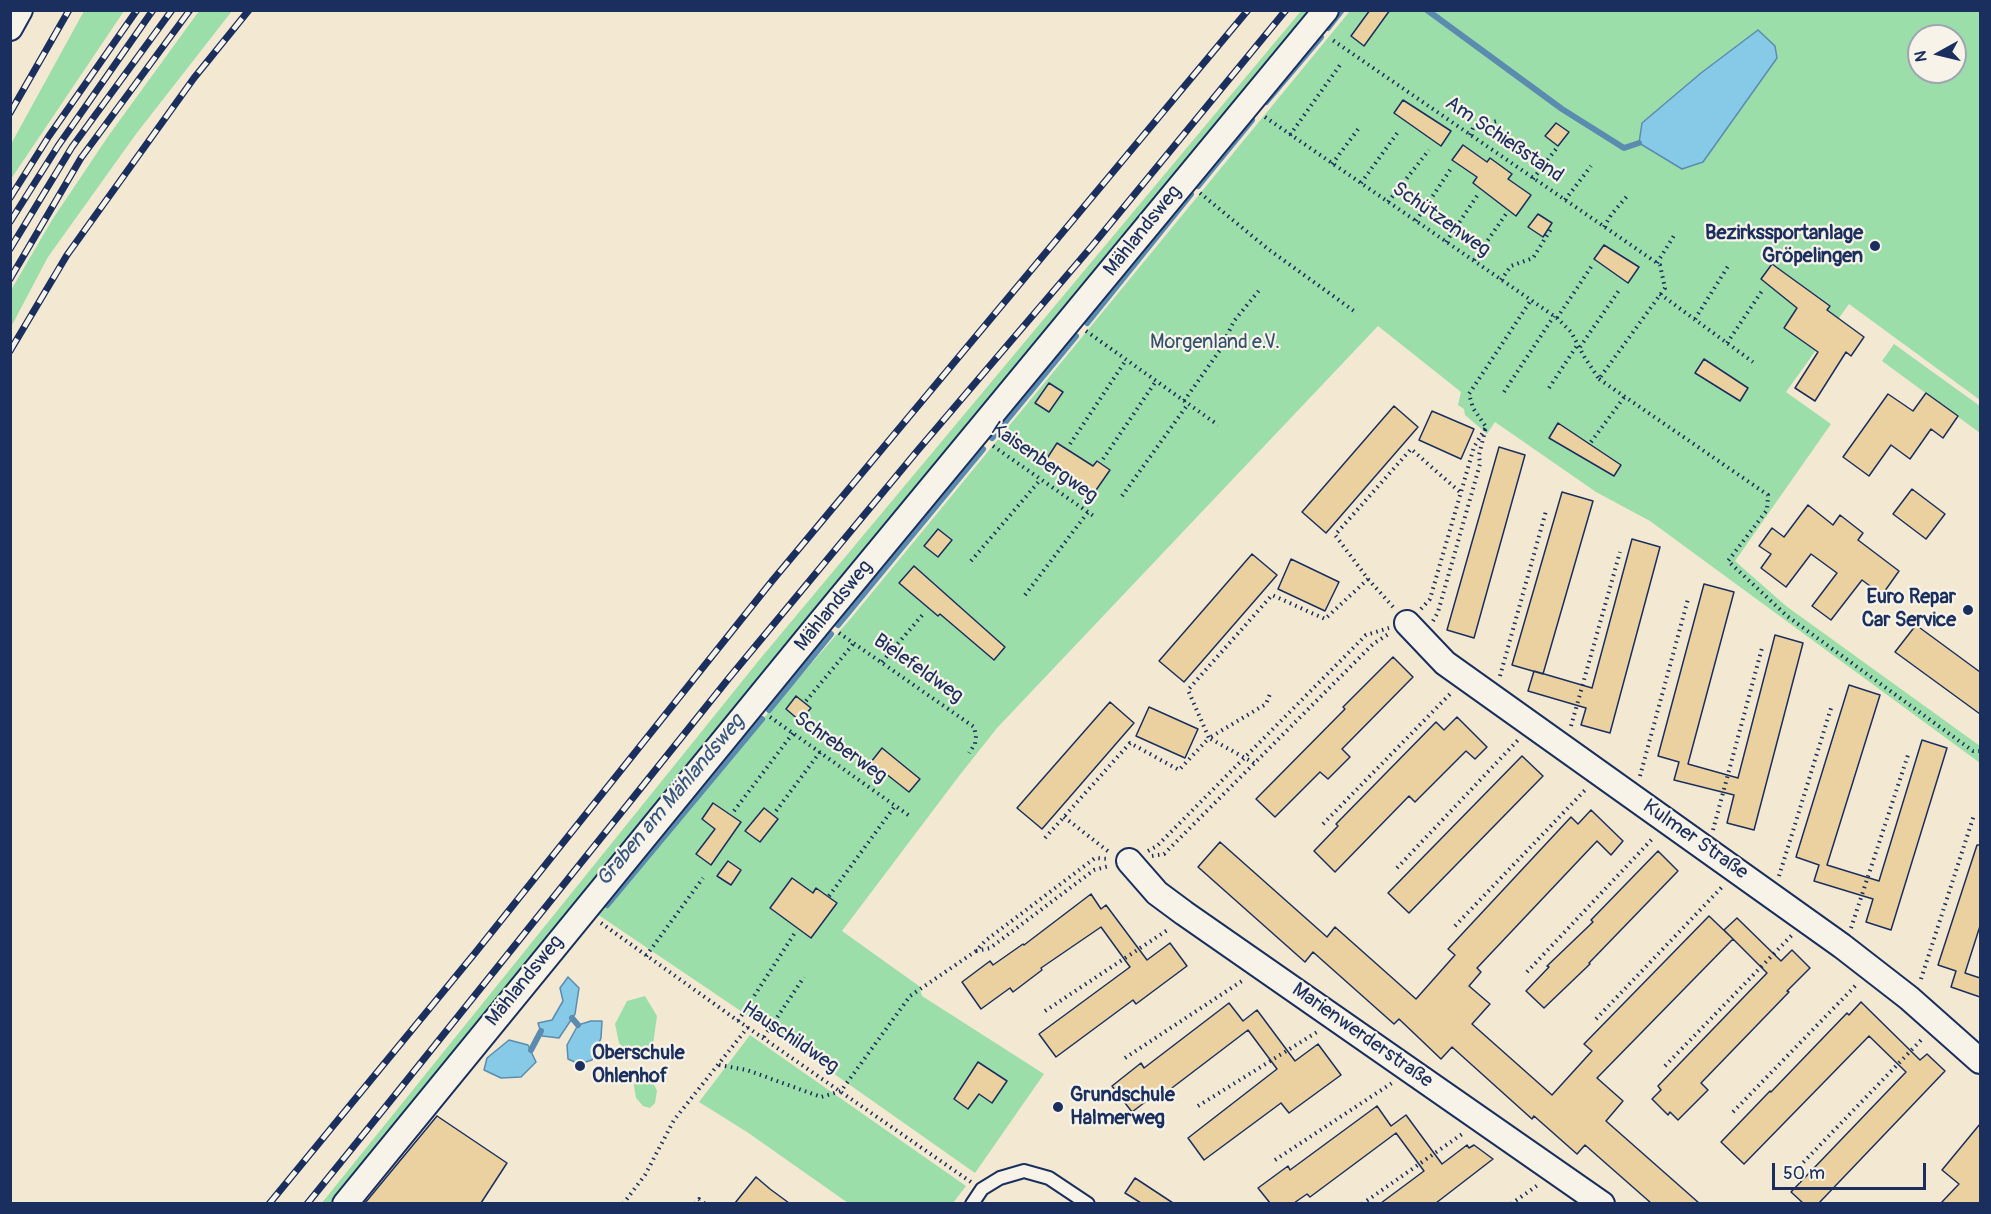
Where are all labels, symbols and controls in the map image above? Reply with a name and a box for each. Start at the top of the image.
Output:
north arrow [1907,24,1967,84]
text: N [1911,49,1932,63]
street label: Am Schießstand [1440,92,1568,188]
street label: Schützenweg [1387,177,1495,263]
street label: Mählandsweg [1099,181,1187,281]
place label: Bezirkssportanlage Gröpelingen [1705,222,1863,269]
marker: Bezirkssportanlage Gröpelingen [1868,239,1882,253]
park label: Morgenland e.V. [1150,331,1280,355]
street label: Kaisenbergweg [986,417,1102,509]
street label: Mählandsweg [790,556,878,656]
place label: Euro Repar Car Service [1862,586,1956,633]
marker: Euro Repar Car Service [1961,603,1975,617]
street label: Bielefeldweg [868,629,968,709]
street label: Schreberweg [789,707,891,789]
water label: Graben am Mählandsweg [592,710,750,892]
street label: Kulmer Straße [1638,795,1752,885]
street label: Mählandsweg [481,931,569,1031]
street label: Marienwerderstraße [1287,978,1437,1094]
street label: Hauschildweg [737,997,843,1079]
place label: Oberschule Ohlenhof [592,1042,685,1089]
marker: Oberschule Ohlenhof [573,1059,587,1073]
place label: Grundschule Halmerweg [1070,1084,1175,1131]
marker: Grundschule Halmerweg [1051,1100,1065,1114]
scale bar [1775,1151,1930,1189]
text: 50 m [1783,1162,1825,1185]

